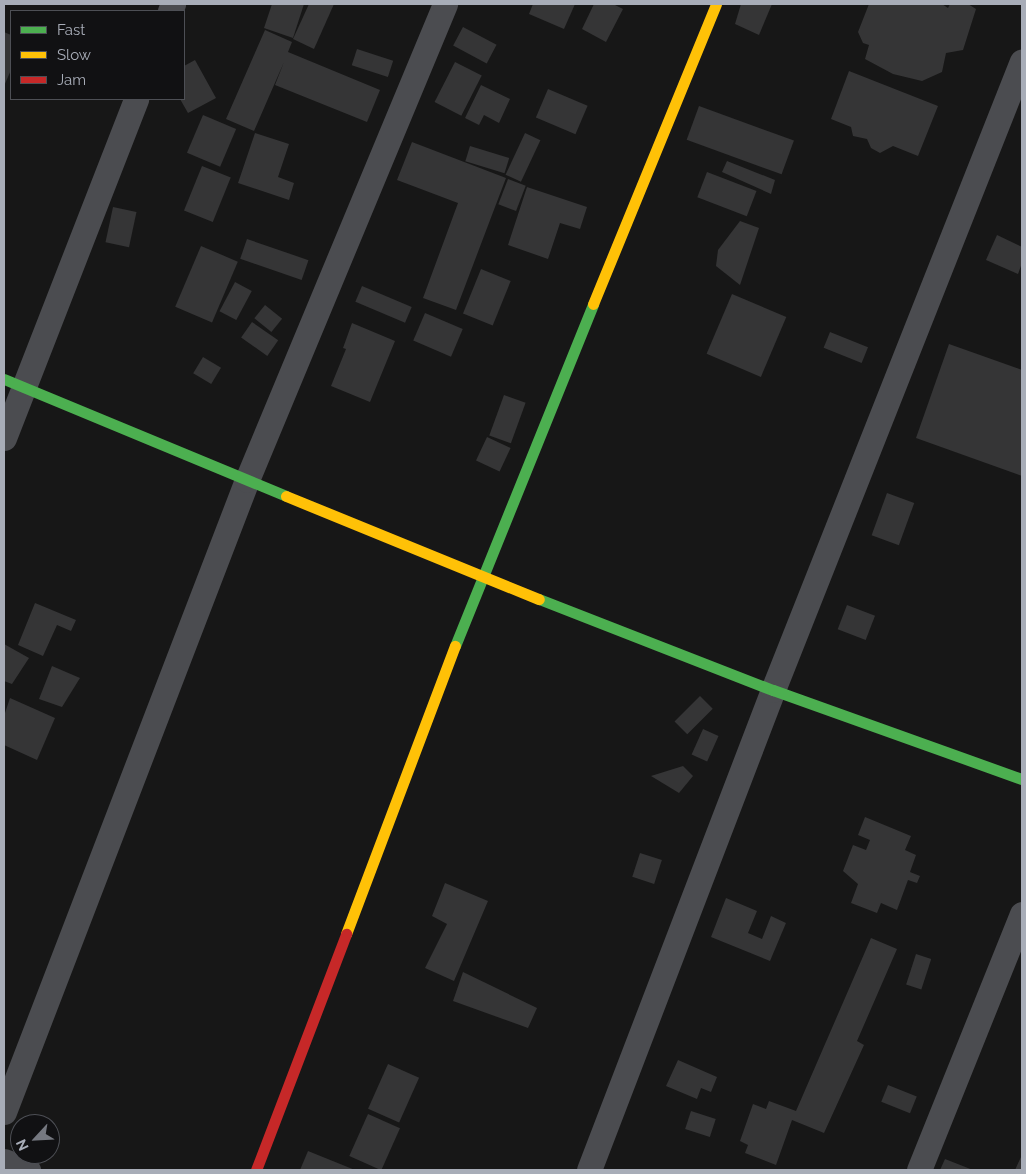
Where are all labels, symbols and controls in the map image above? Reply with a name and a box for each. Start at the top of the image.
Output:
legend [10,10,185,100]
text: Fast [57,21,85,39]
text: Slow [57,46,91,64]
text: Jam [57,71,86,89]
north arrow [10,1114,60,1164]
text: N [13,1137,32,1153]

